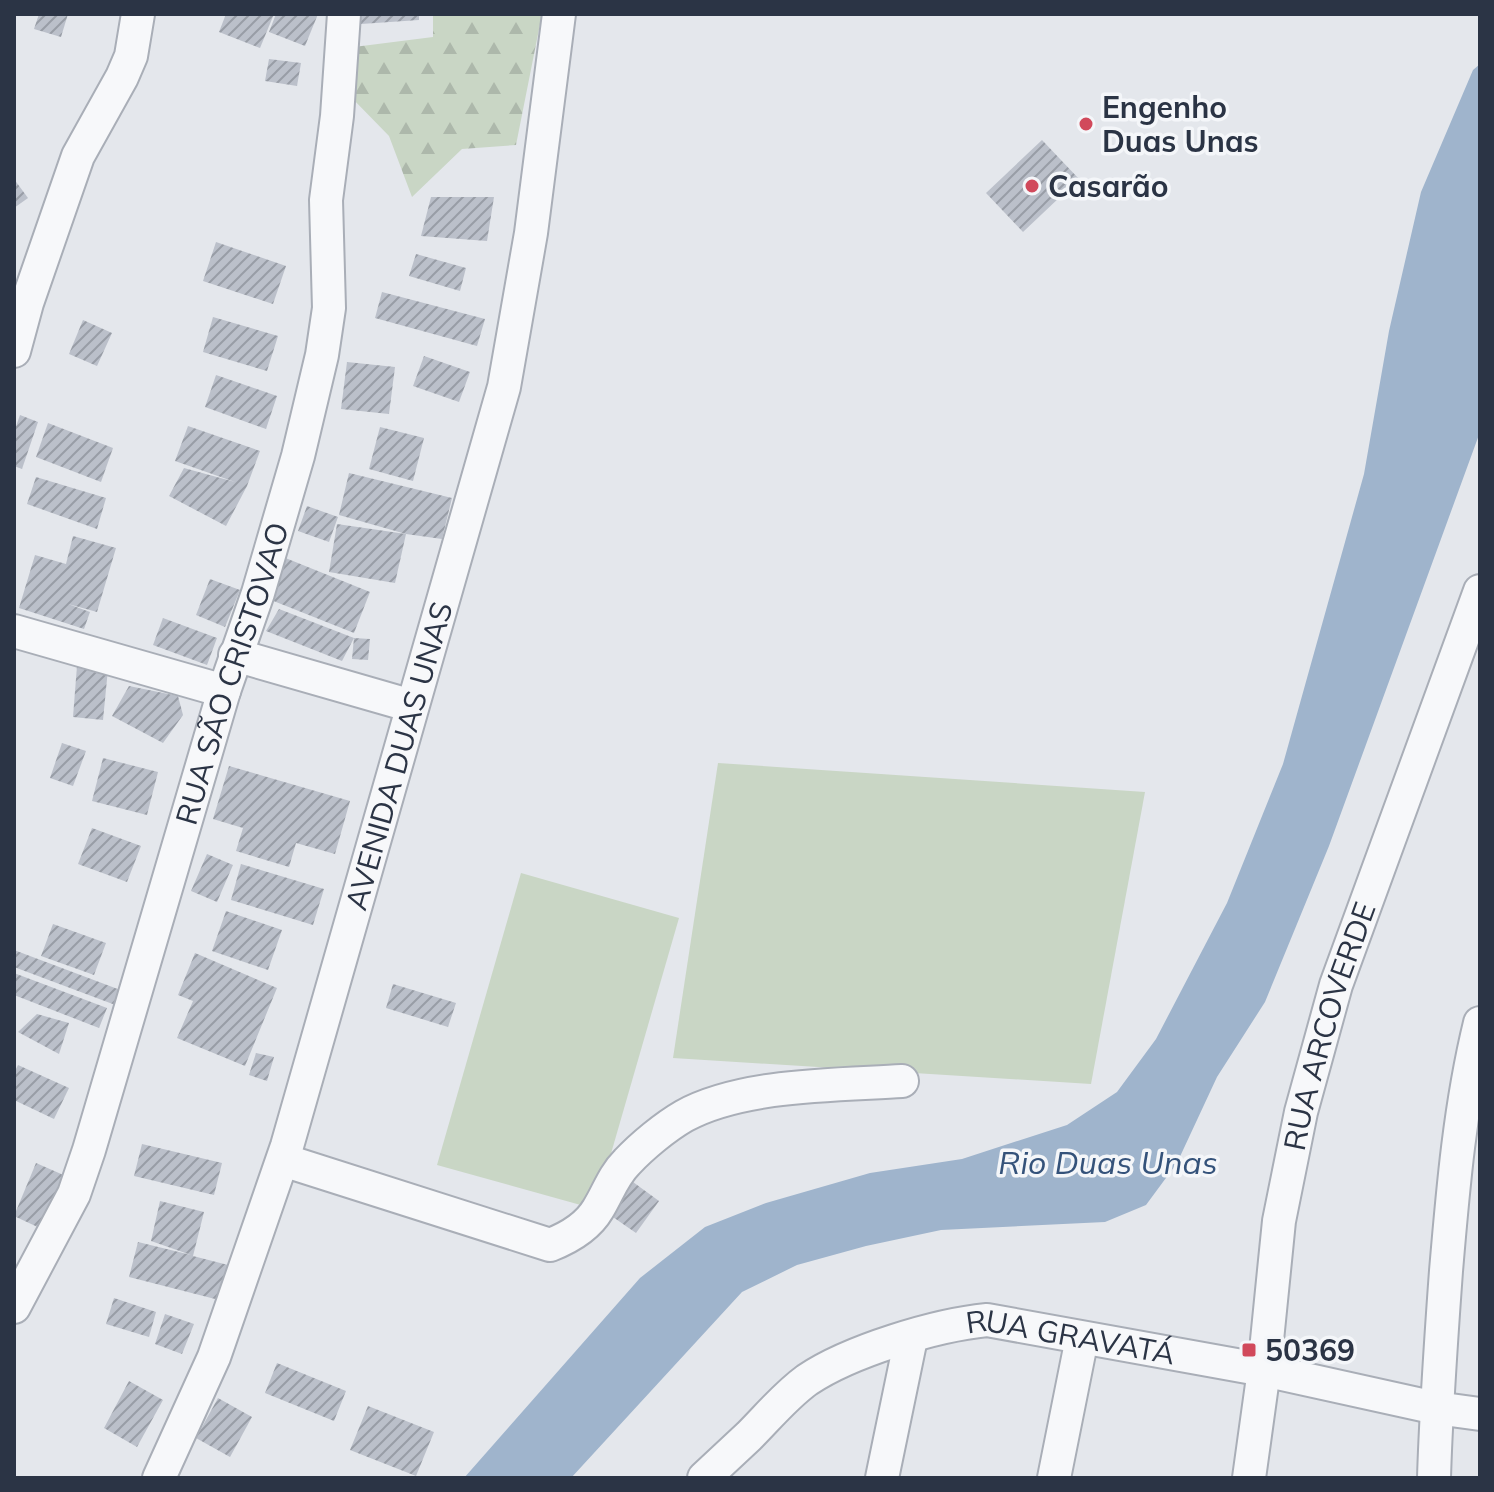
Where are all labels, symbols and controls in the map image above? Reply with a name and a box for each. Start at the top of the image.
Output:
place label: Engenho Duas Unas [1102,88,1259,160]
marker: Engenho Duas Unas [1077,115,1095,133]
place label: Casarão [1048,167,1168,205]
marker: Casarão [1023,177,1041,195]
street label: RUA SÃO CRISTOVAO [167,518,297,829]
street label: AVENIDA DUAS UNAS [336,597,461,914]
street label: RUA ARCOVERDE [1275,897,1384,1154]
water label: Rio Duas Unas [998,1142,1218,1182]
street label: RUA GRAVATÁ [963,1301,1178,1373]
place label: 50369 [1265,1331,1355,1369]
marker: 50369 [1240,1341,1258,1359]

